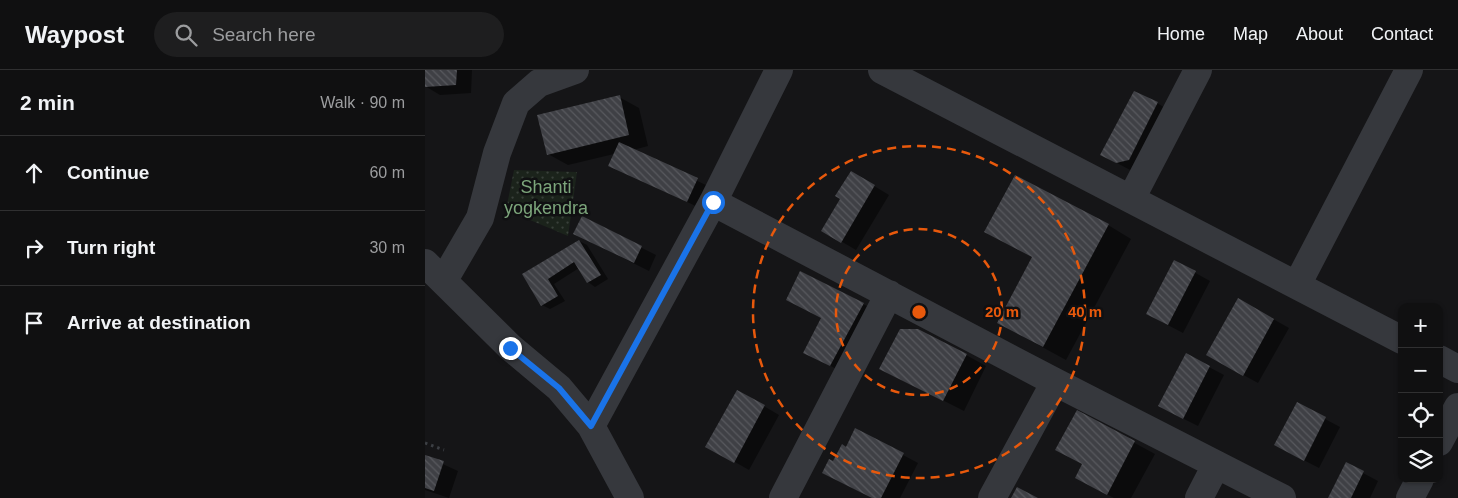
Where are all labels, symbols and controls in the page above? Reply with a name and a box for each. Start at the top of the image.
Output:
search box [154,12,504,57]
text: Waypost [25,21,124,48]
icon: search [172,21,200,49]
text: Search here [212,24,316,45]
text: Home [1157,24,1205,44]
text: Map [1233,24,1268,44]
text: About [1296,24,1343,44]
text: Contact [1371,24,1433,44]
text: 2 min [20,91,75,114]
text: Walk · 90 m [320,94,405,111]
icon: ahead [20,159,48,187]
text: Continue [67,162,149,183]
text: 60 m [369,164,405,181]
park label: Shanti yogkendra [504,177,589,218]
route start [702,191,725,214]
icon: right [20,234,48,262]
text: Turn right [67,237,155,258]
text: 30 m [369,239,405,256]
centre of rings [910,303,928,321]
text: 20 m [985,303,1019,320]
text: 40 m [1068,303,1102,320]
map controls [1398,303,1443,483]
button: + [1398,303,1443,348]
icon: arrive [20,309,48,337]
text: Arrive at destination [67,312,251,333]
route end [499,337,522,360]
button: − [1398,348,1443,393]
button: locate [1398,393,1443,438]
button: layers [1398,438,1443,483]

